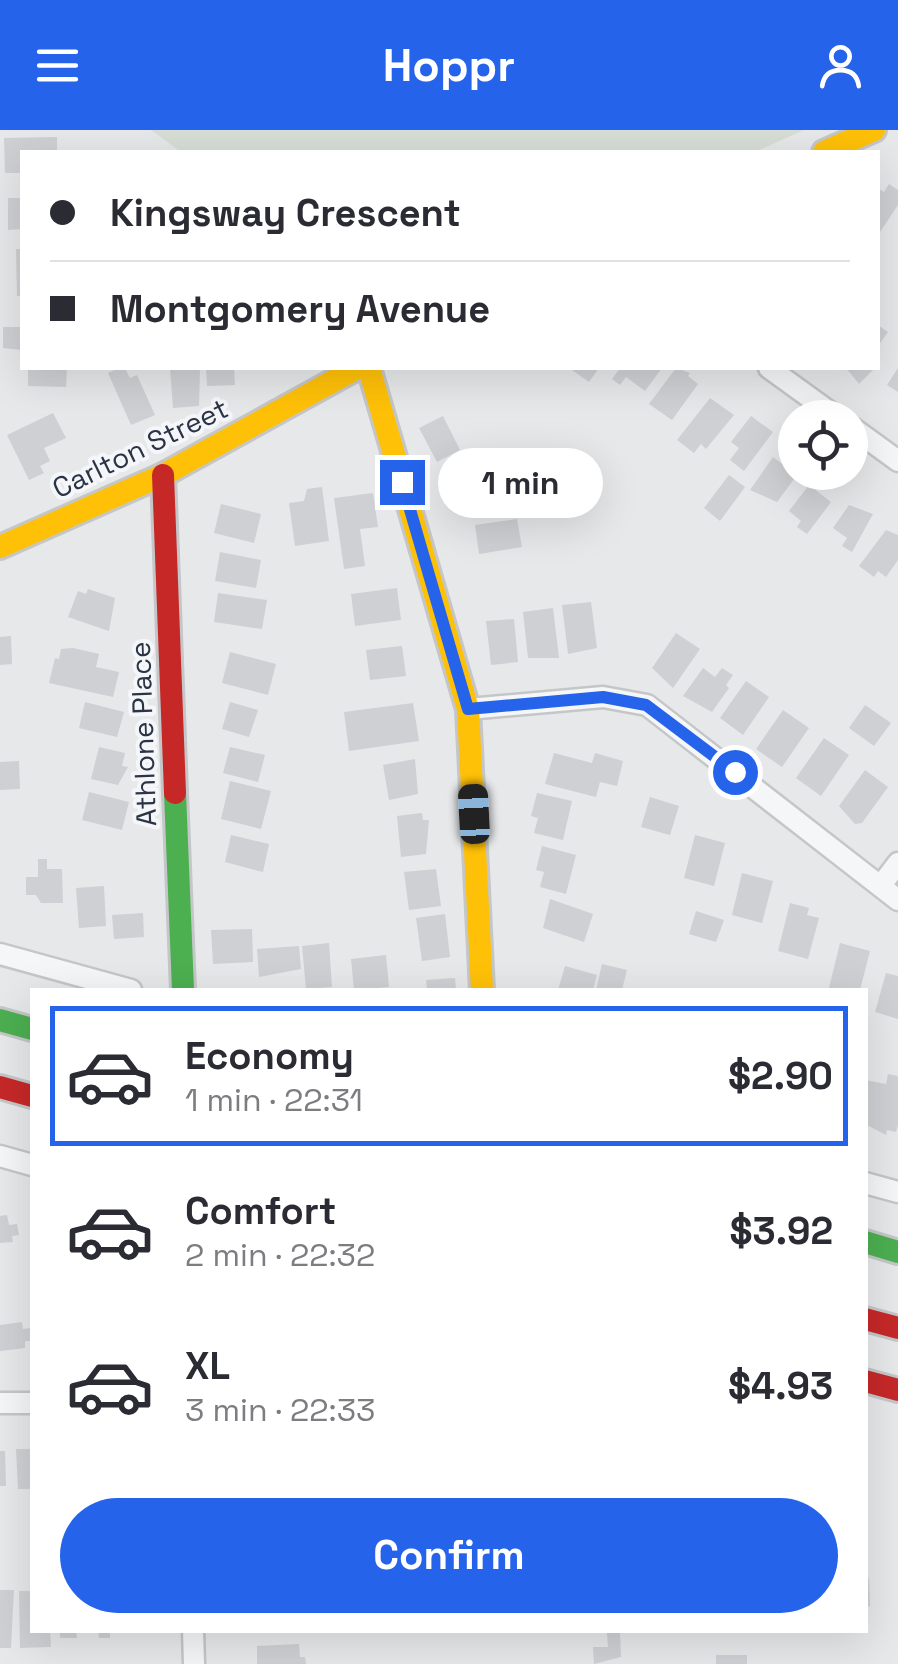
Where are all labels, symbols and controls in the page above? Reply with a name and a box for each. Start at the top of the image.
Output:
text: Hoppr [383,37,515,94]
icon: menu [30,38,85,93]
icon: person [813,38,868,93]
text: Kingsway Crescent [110,189,461,237]
text: Montgomery Avenue [110,285,490,333]
street label: Carlton Street [46,390,234,506]
map controls [778,400,868,490]
button: locate [778,400,868,490]
callout: 1 min [437,447,602,517]
route end [380,460,425,505]
text: 1 min [481,463,560,503]
street label: Athlone Place [122,641,164,827]
route start [713,750,758,795]
car [457,783,491,845]
icon: car [65,1031,155,1121]
text: Economy [185,1032,354,1080]
text: $2.90 [728,1052,833,1100]
text: 1 min · 22:31 [185,1080,363,1120]
icon: car [65,1186,155,1276]
text: Comfort [185,1187,336,1235]
text: $3.92 [730,1207,833,1255]
text: 2 min · 22:32 [185,1235,375,1275]
icon: car [65,1341,155,1431]
text: XL [185,1342,230,1390]
text: $4.93 [728,1362,833,1410]
text: 3 min · 22:33 [185,1390,375,1430]
button: Confirm [60,1498,838,1613]

